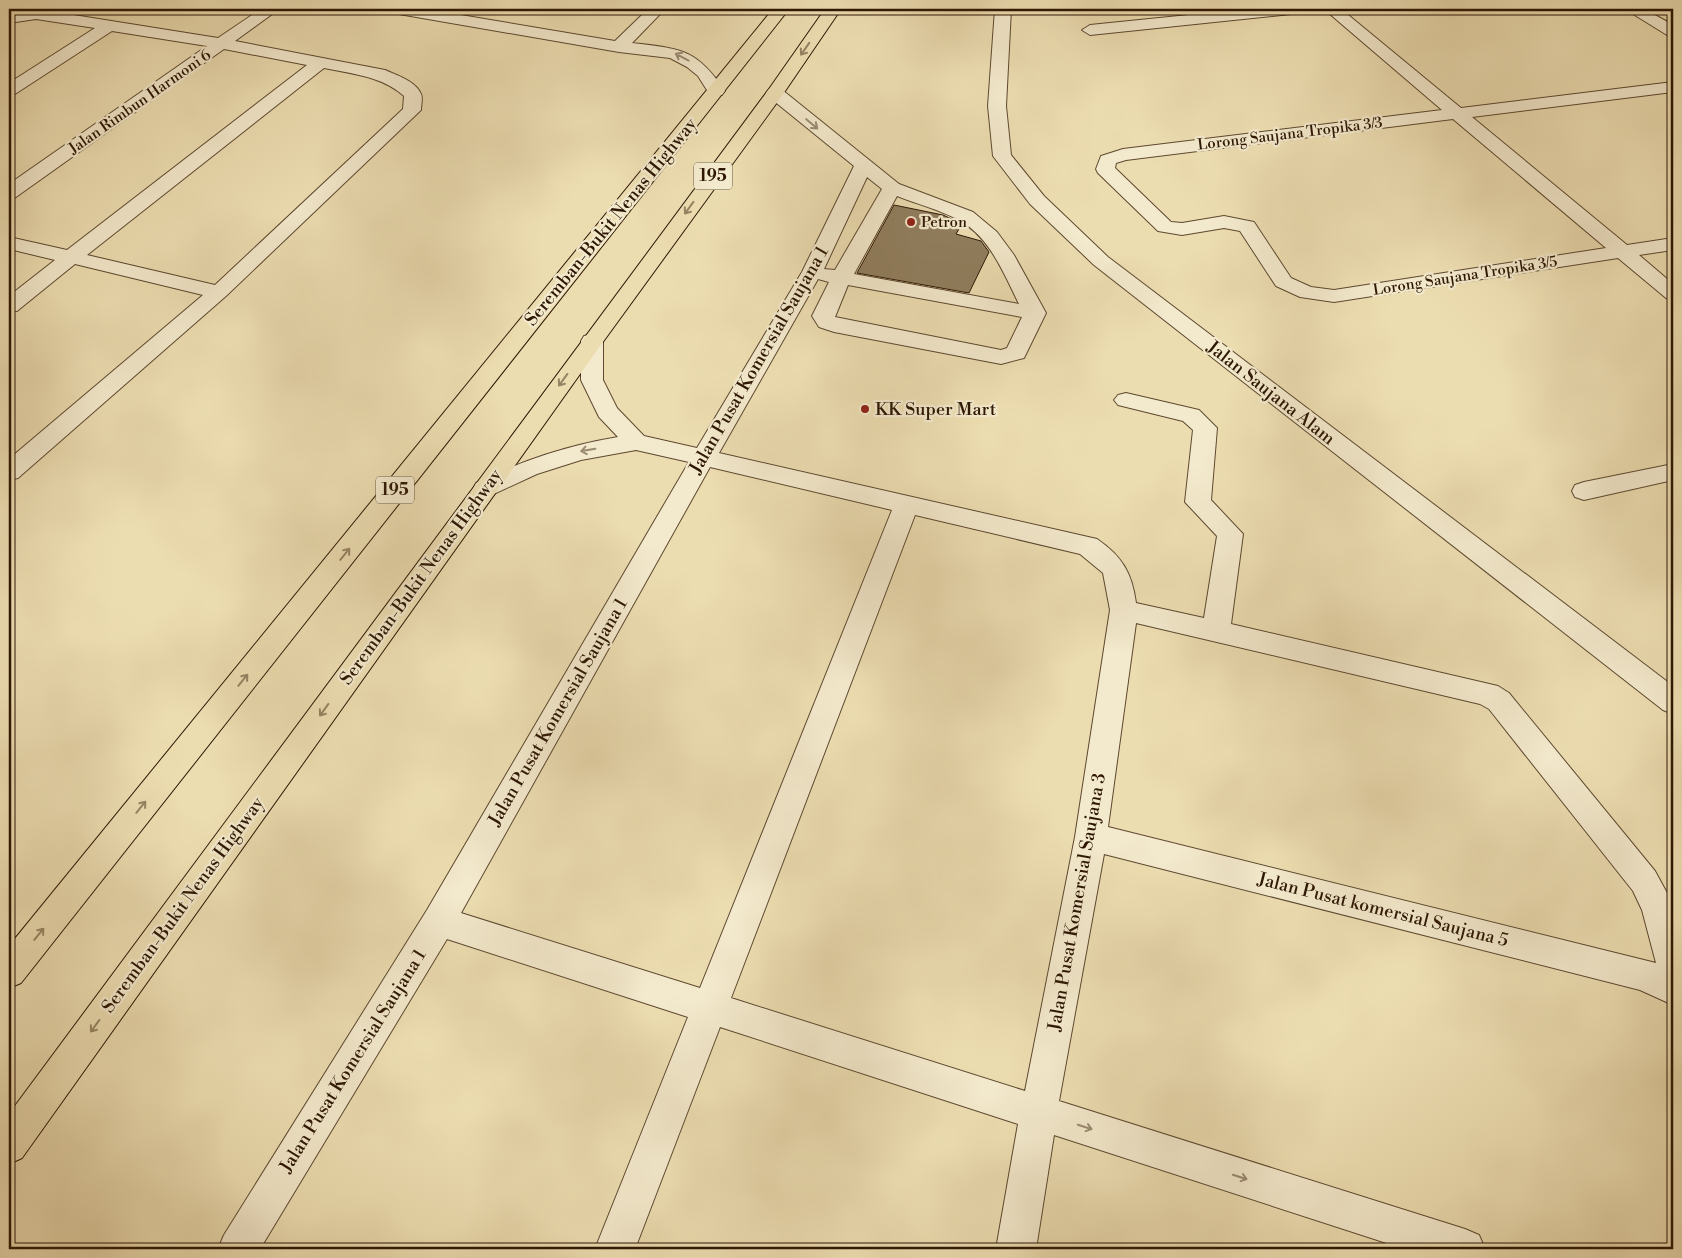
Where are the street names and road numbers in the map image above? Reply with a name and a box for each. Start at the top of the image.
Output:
street label: Jalan Rimbun Harmoni 6 [64,46,215,159]
street label: Seremban-Bukit Nenas Highway [520,113,702,331]
street label: Lorong Saujana Tropika 3/3 [1196,113,1384,155]
road number: 195 [694,162,732,190]
street label: Jalan Pusat Komersial Saujana 1 [684,242,834,479]
street label: Lorong Saujana Tropika 3/5 [1371,252,1559,300]
street label: Jalan Saujana Alam [1201,335,1340,450]
street label: Seremban-Bukit Nenas Highway [335,464,507,690]
road number: 195 [376,476,414,504]
street label: Jalan Pusat Komersial Saujana 1 [483,594,633,831]
street label: Jalan Pusat Komersial Saujana 3 [1043,771,1111,1034]
street label: Seremban-Bukit Nenas Highway [97,792,269,1018]
street label: Jalan Pusat komersial Saujana 5 [1254,867,1511,952]
street label: Jalan Pusat Komersial Saujana 1 [274,945,432,1178]

